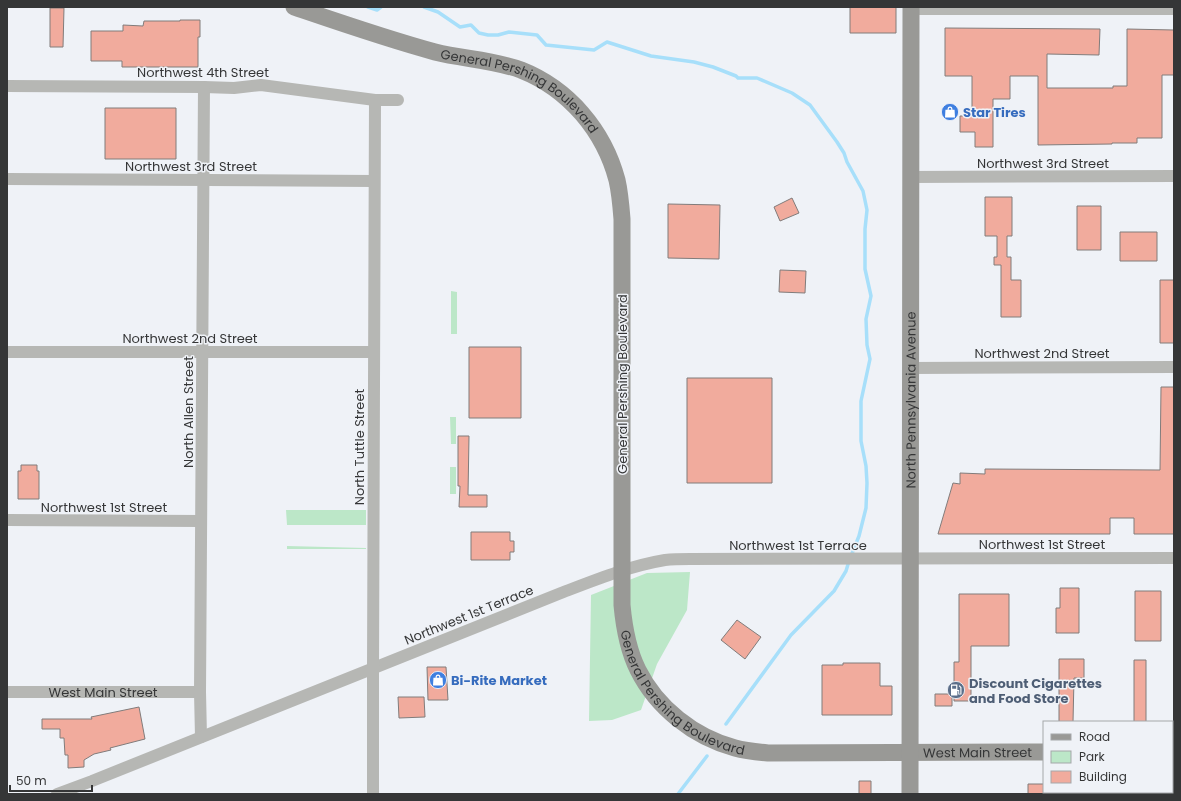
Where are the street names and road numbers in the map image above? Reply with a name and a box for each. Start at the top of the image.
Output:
street label: General Pershing Boulevard [439,44,603,137]
street label: Northwest 4th Street [137,63,269,82]
street label: Northwest 3rd Street [977,154,1109,173]
street label: Northwest 3rd Street [125,157,257,176]
street label: General Pershing Boulevard [613,294,632,474]
street label: North Pennsylvania Avenue [901,311,920,489]
street label: Northwest 2nd Street [122,329,258,348]
street label: Northwest 2nd Street [974,344,1110,363]
street label: North Allen Street [179,356,198,468]
street label: North Tuttle Street [350,389,369,505]
street label: Northwest 1st Street [41,498,167,517]
street label: Northwest 1st Street [979,535,1105,554]
street label: Northwest 1st Terrace [729,536,867,555]
street label: Northwest 1st Terrace [402,580,536,650]
street label: General Pershing Boulevard [616,628,747,760]
street label: West Main Street [49,683,158,702]
street label: West Main Street [923,743,1032,762]

